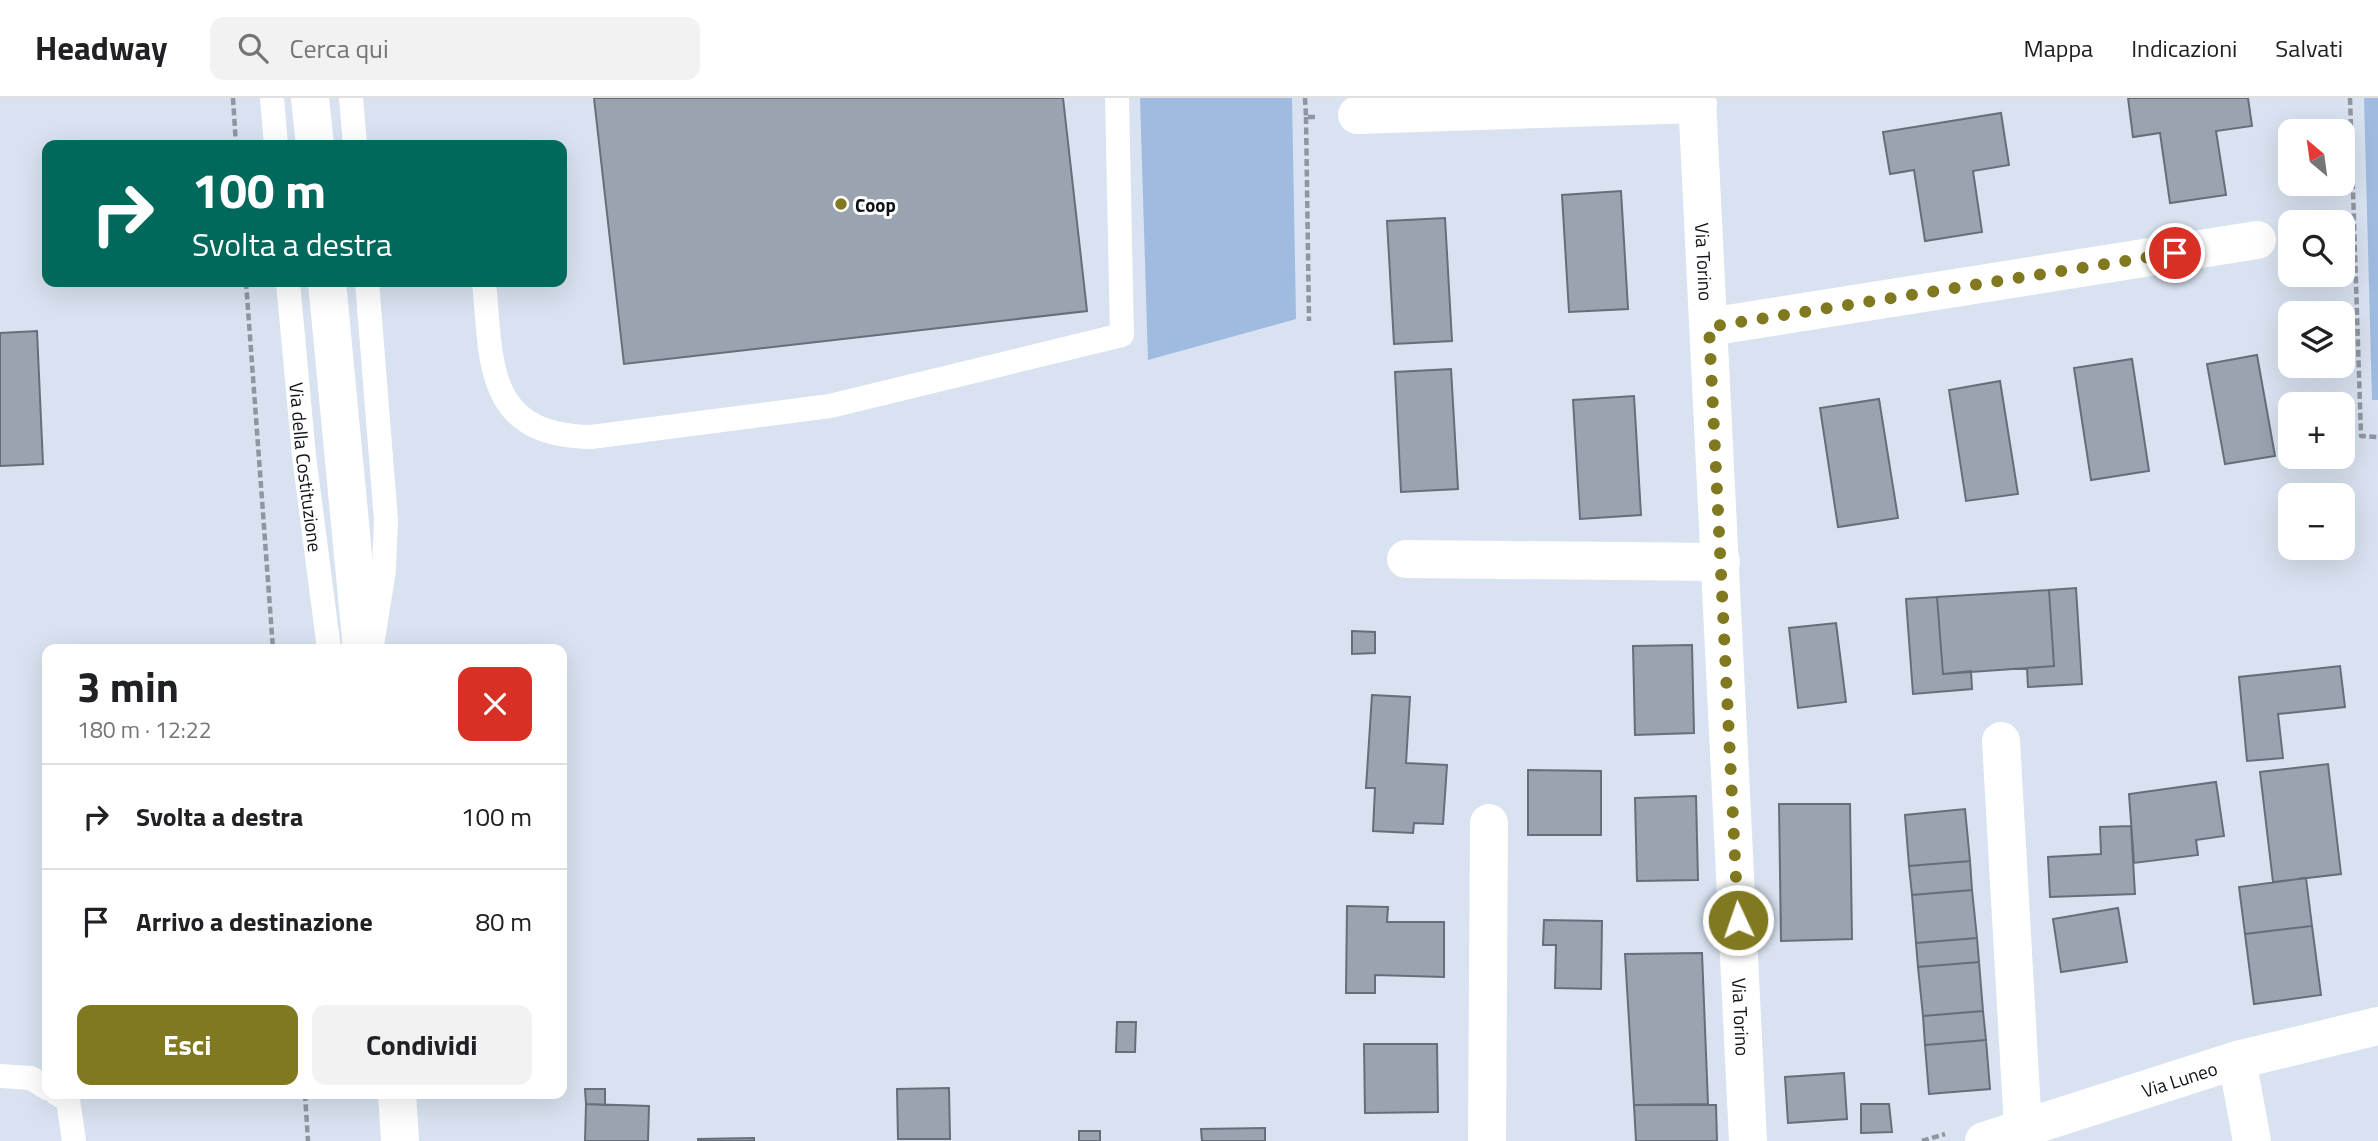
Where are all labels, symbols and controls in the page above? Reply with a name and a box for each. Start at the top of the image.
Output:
search box [210,17,700,80]
text: Headway [35,23,168,73]
icon: search [234,29,272,67]
text: Cerca qui [290,29,389,68]
text: Mappa [2024,30,2093,66]
text: Indicazioni [2131,30,2237,66]
text: Salvati [2275,30,2343,66]
north arrow [2278,119,2356,196]
map controls [2278,119,2355,560]
text: 100 m [192,152,326,227]
icon: right [77,168,168,259]
place label: Coop [855,190,896,219]
marker: Coop [833,196,849,212]
button: search [2278,210,2355,287]
text: Svolta a destra [192,220,392,268]
street label: Via Torino [1689,222,1721,302]
pin [2145,223,2205,283]
icon: arrive [2156,234,2194,272]
button: layers [2278,301,2355,378]
street label: Via della Costituzione [283,381,331,554]
button: + [2278,392,2355,469]
button: − [2278,483,2355,560]
text: 3 min [77,654,179,718]
button: close [458,667,532,741]
text: 180 m · 12:22 [77,712,212,747]
text: Svolta a destra [136,797,303,836]
text: 100 m [461,797,532,836]
icon: right [77,798,115,836]
position arrow [1701,883,1775,957]
text: Arrivo a destinazione [136,902,373,941]
text: 80 m [475,902,532,941]
icon: arrive [77,903,115,941]
street label: Via Torino [1726,977,1758,1057]
button: Esci [77,1005,298,1085]
button: Condividi [312,1005,532,1085]
street label: Via Luneo [2138,1053,2221,1104]

